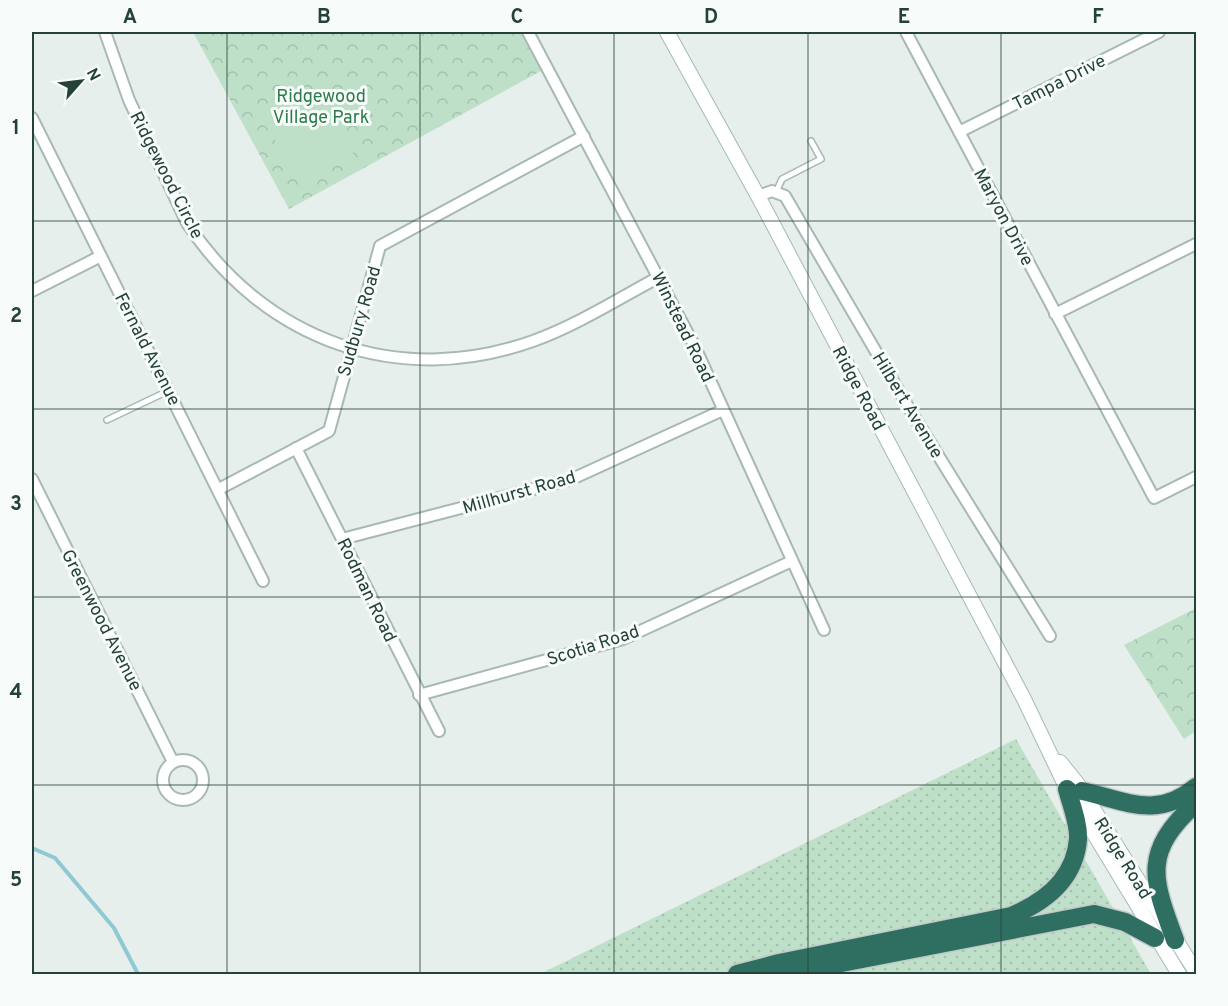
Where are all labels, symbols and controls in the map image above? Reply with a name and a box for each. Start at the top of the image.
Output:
text: A [123,5,137,31]
text: B [317,5,331,31]
text: C [511,5,523,31]
text: D [704,5,718,31]
text: E [898,5,910,31]
text: F [1092,5,1104,31]
street label: Tampa Drive [1009,50,1110,117]
north arrow [51,51,111,111]
text: N [81,65,104,85]
park label: Ridgewood Village Park [273,86,369,130]
street label: Ridgewood Circle [124,108,208,243]
text: 1 [12,116,20,142]
street label: Maryon Drive [967,165,1038,270]
street label: Sudbury Road [334,263,387,379]
street label: Winstead Road [645,269,718,387]
street label: Fernald Avenue [108,289,185,410]
text: 2 [10,304,22,330]
street label: Ridge Road [826,343,889,435]
street label: Hilbert Avenue [866,348,947,463]
street label: Millhurst Road [460,466,579,521]
text: 3 [10,492,22,518]
street label: Rodman Road [331,535,401,647]
street label: Greenwood Avenue [55,546,146,695]
street label: Scotia Road [544,621,643,672]
text: 4 [10,680,22,706]
street label: Ridge Road [1088,814,1156,904]
text: 5 [10,868,22,894]

